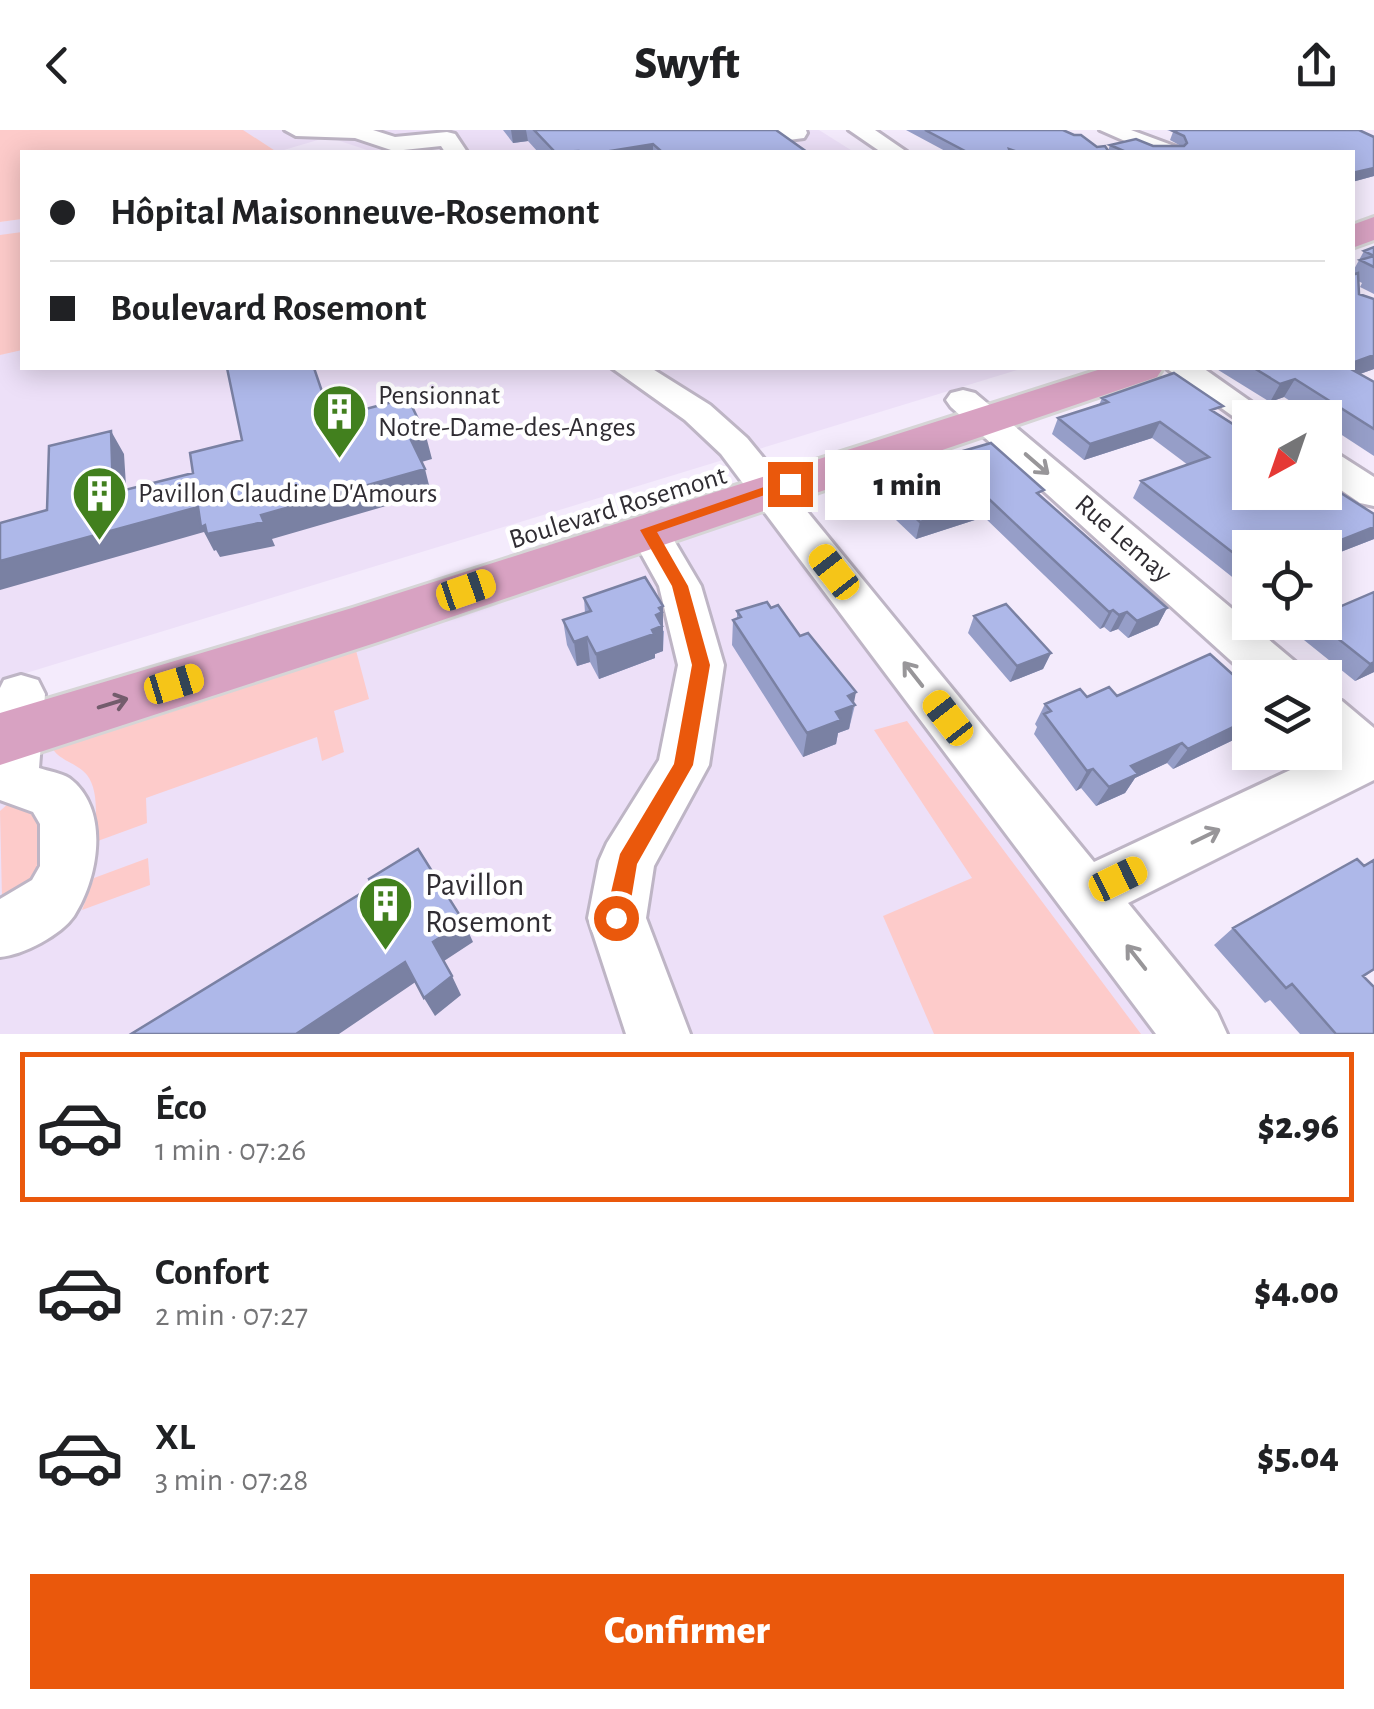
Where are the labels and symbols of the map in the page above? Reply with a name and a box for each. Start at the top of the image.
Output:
building icon: Pensionnat Notre-Dame-des-Anges [309,382,369,461]
place label: Pensionnat Notre-Dame-des-Anges [378,382,636,442]
north arrow [1232,400,1342,510]
callout: 1 min [825,449,990,519]
one-way arrow [1024,452,1049,475]
street label: Boulevard Rosemont [506,462,730,554]
route end [768,462,813,507]
building icon: Pavillon Claudine D'Amours [69,464,129,543]
place label: Pavillon Claudine D'Amours [138,480,437,508]
street label: Rue Lemay [1069,490,1177,588]
car [804,539,864,605]
car [433,566,499,614]
car [141,661,207,707]
one-way arrow [903,661,924,688]
car [918,685,978,751]
one-way arrow [97,693,128,711]
one-way arrow [1190,826,1220,845]
car [1084,852,1152,906]
place label: Pavillon Rosemont [425,869,552,938]
building icon: Pavillon Rosemont [356,873,416,952]
route start [594,896,639,941]
one-way arrow [1125,944,1146,971]

